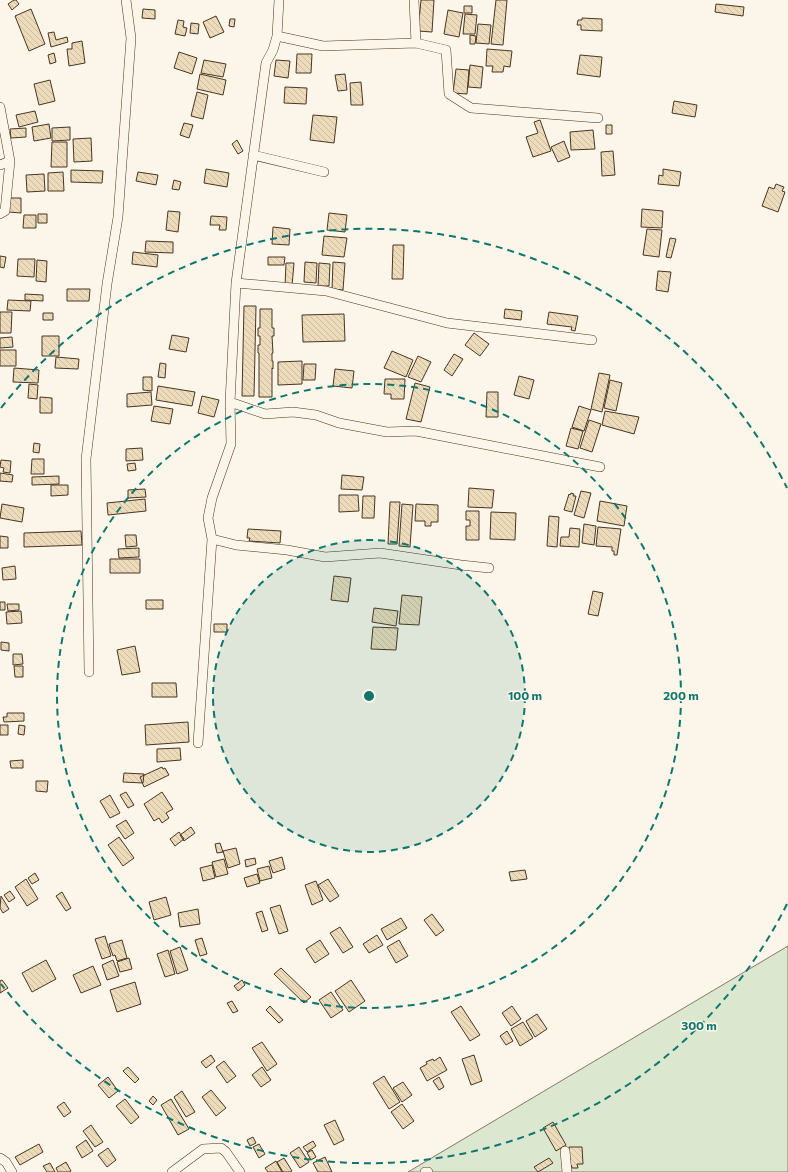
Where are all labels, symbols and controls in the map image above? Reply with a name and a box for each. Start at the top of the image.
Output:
text: 100 m [508,688,542,702]
text: 200 m [663,688,699,702]
centre of rings [362,689,376,703]
text: 300 m [681,1018,717,1032]

